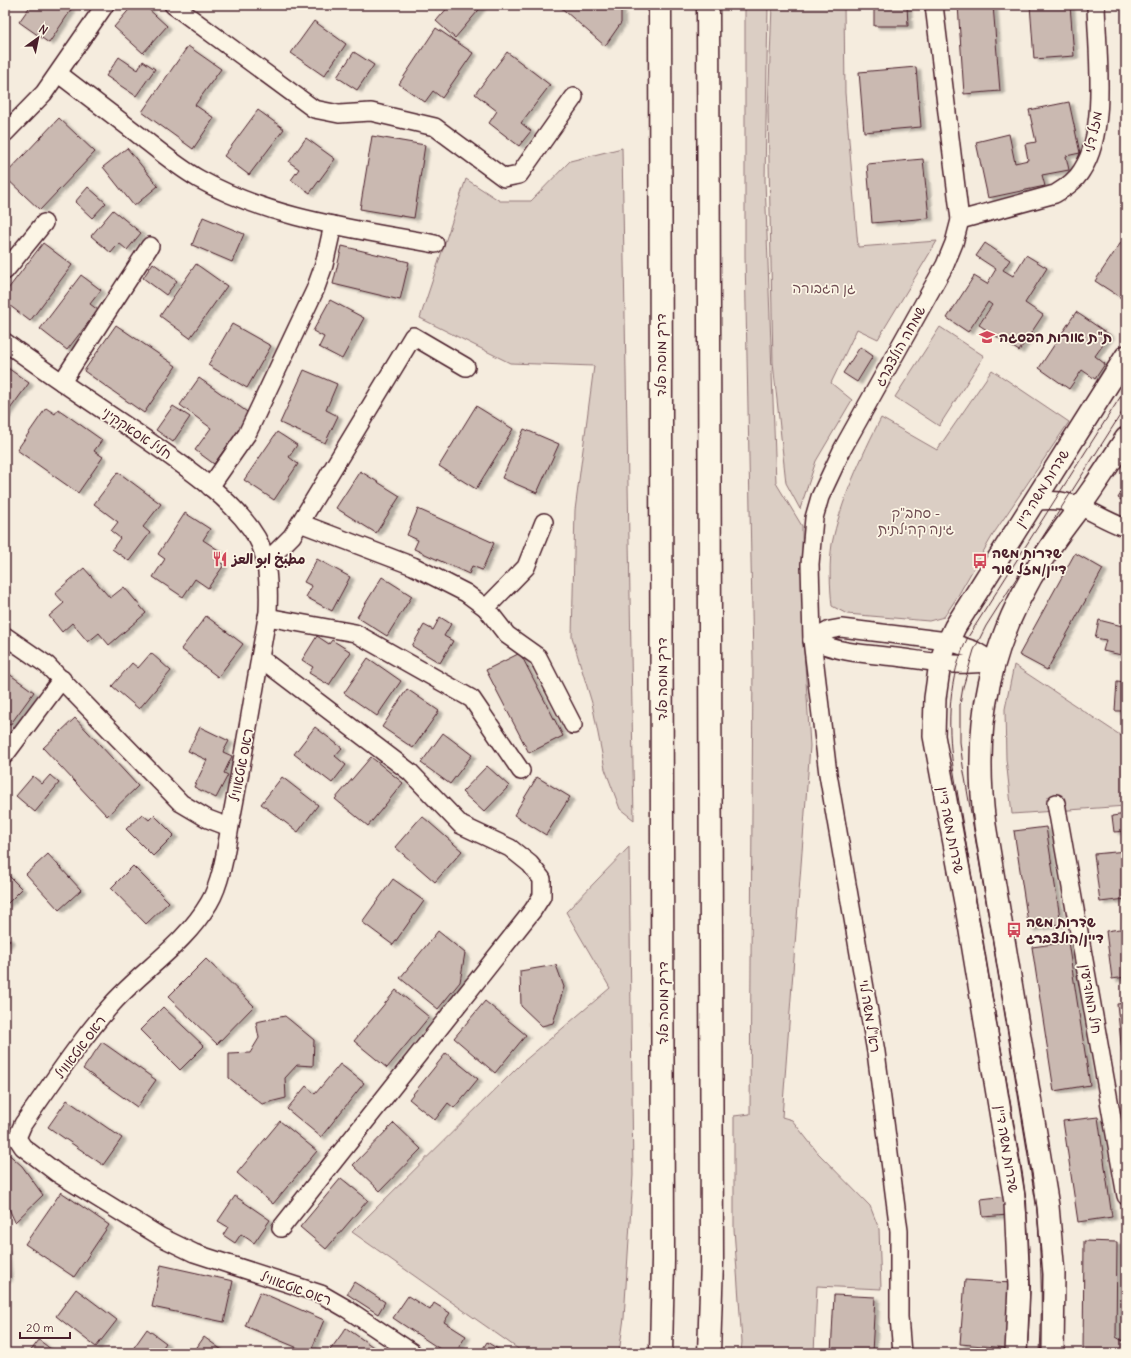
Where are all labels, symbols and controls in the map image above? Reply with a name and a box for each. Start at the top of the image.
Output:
north arrow [18,18,58,58]
text: N [36,22,50,38]
street label: מזל דלי [1080,110,1106,154]
park label: גן הגבורה [792,279,856,297]
street label: שמחה הולצברג [870,303,930,389]
street label: דרך מוסה פלד [652,313,670,397]
school or university icon: ת"ת אורות הפסגה [978,328,996,346]
place label: ת"ת אורות הפסגה [999,328,1112,346]
street label: חליל אסאקקיני [98,403,176,463]
street label: שדרות משה דיין [1011,445,1073,530]
park label: סחב"ק - גינה קהילתית [878,504,955,538]
place label: שדרות משה דיין/מזל שור [992,544,1066,578]
restaurant icon: مطبخ ابو العز [211,550,229,568]
place label: مطبخ ابو العز [230,550,305,569]
bus stop icon: שדרות משה דיין/מזל שור [971,552,989,570]
street label: דרך מוסה פלד [653,637,671,721]
street label: ראס אטאוויל [225,727,257,803]
street label: שדרות משה דיין [934,785,968,876]
place label: שדרות משה דיין/הולצברג [1026,913,1104,947]
bus stop icon: שדרות משה דיין/הולצברג [1005,921,1023,939]
street label: דרך מוסה פלד [654,961,672,1045]
street label: חיל המודיעין [1076,963,1106,1035]
street label: רא"ל משה לוי [855,978,885,1054]
street label: ראס אטאוויל [50,1012,110,1082]
street label: שדרות משה דיין [991,1104,1023,1195]
street label: ראס אטאוויל [258,1267,334,1309]
scale bar [20,1314,70,1340]
text: 20 m [26,1320,54,1335]

